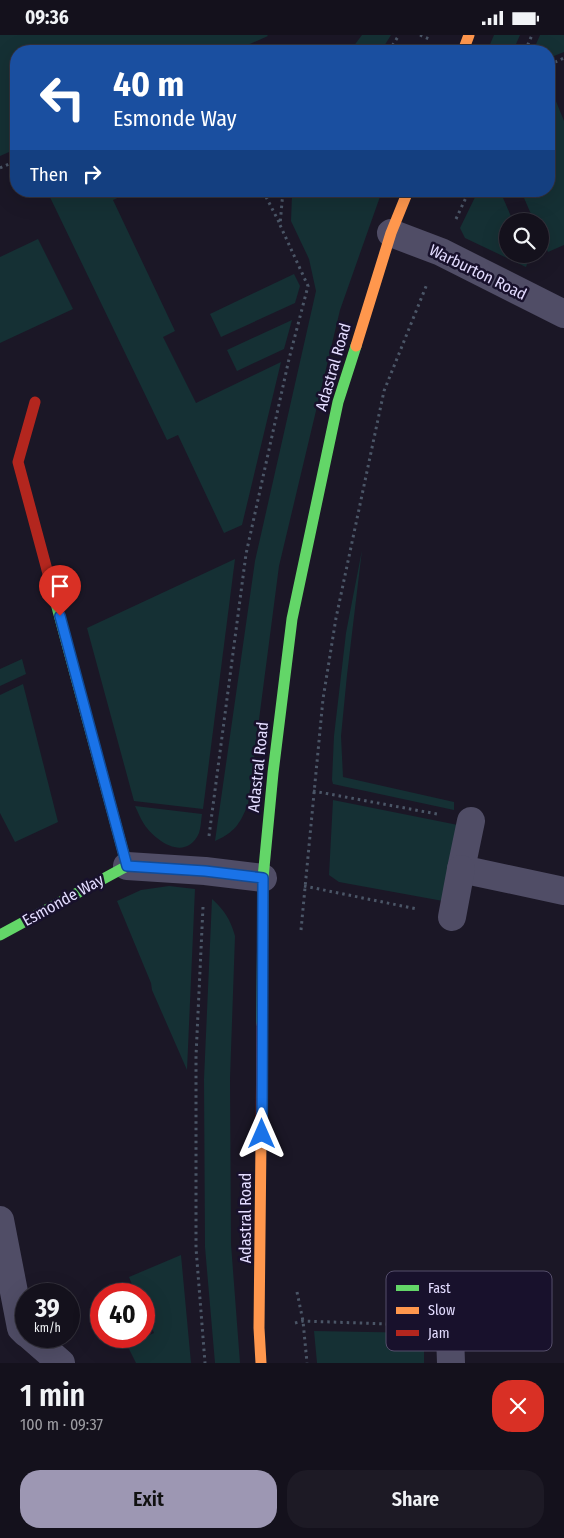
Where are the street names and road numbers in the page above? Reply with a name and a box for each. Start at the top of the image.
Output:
street label: Warburton Road [426,240,530,304]
street label: Adastral Road [311,321,355,413]
street label: Adastral Road [244,721,272,813]
street label: Esmonde Way [19,869,108,930]
street label: Adastral Road [236,1173,255,1263]

